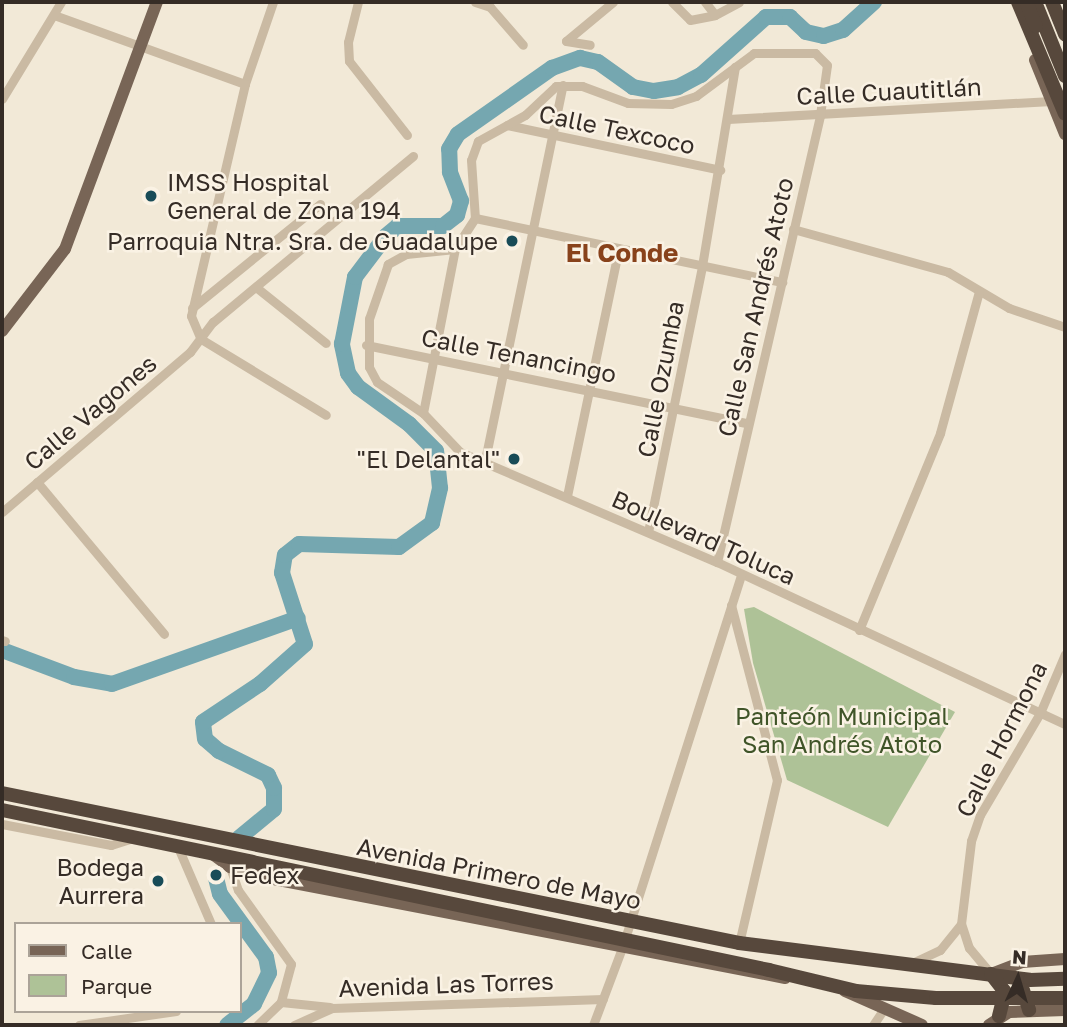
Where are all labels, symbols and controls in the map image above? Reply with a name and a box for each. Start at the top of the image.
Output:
street label: Calle Cuautitlán [796,72,982,110]
street label: Calle Texcoco [536,98,698,160]
place label: IMSS Hospital General de Zona 194 [167,168,401,224]
street label: Calle San Andrés Atoto [711,175,799,439]
marker: IMSS Hospital General de Zona 194 [141,186,161,206]
place label: Parroquia Ntra. Sra. de Guadalupe [107,227,498,255]
marker: Parroquia Ntra. Sra. de Guadalupe [504,233,520,249]
district label: El Conde [566,237,678,269]
street label: Calle Ozumba [631,298,689,460]
street label: Calle Tenancingo [419,322,619,388]
street label: Calle Vagones [18,348,162,476]
place label: "El Delantal" [357,445,500,473]
marker: "El Delantal" [506,451,522,467]
street label: Boulevard Toluca [608,484,800,590]
street label: Calle Hormona [949,656,1053,822]
park label: Panteón Municipal San Andrés Atoto [735,702,949,758]
street label: Avenida Primero de Mayo [354,831,644,915]
place label: Bodega Aurrera [57,853,144,909]
place label: Fedex [230,861,299,889]
marker: Fedex [208,867,224,883]
marker: Bodega Aurrera [150,873,166,889]
legend [14,922,242,1013]
text: Calle [81,938,133,964]
north arrow [983,943,1053,1013]
text: N [1011,945,1028,969]
street label: Avenida Las Torres [338,966,554,1002]
text: Parque [81,973,152,999]

